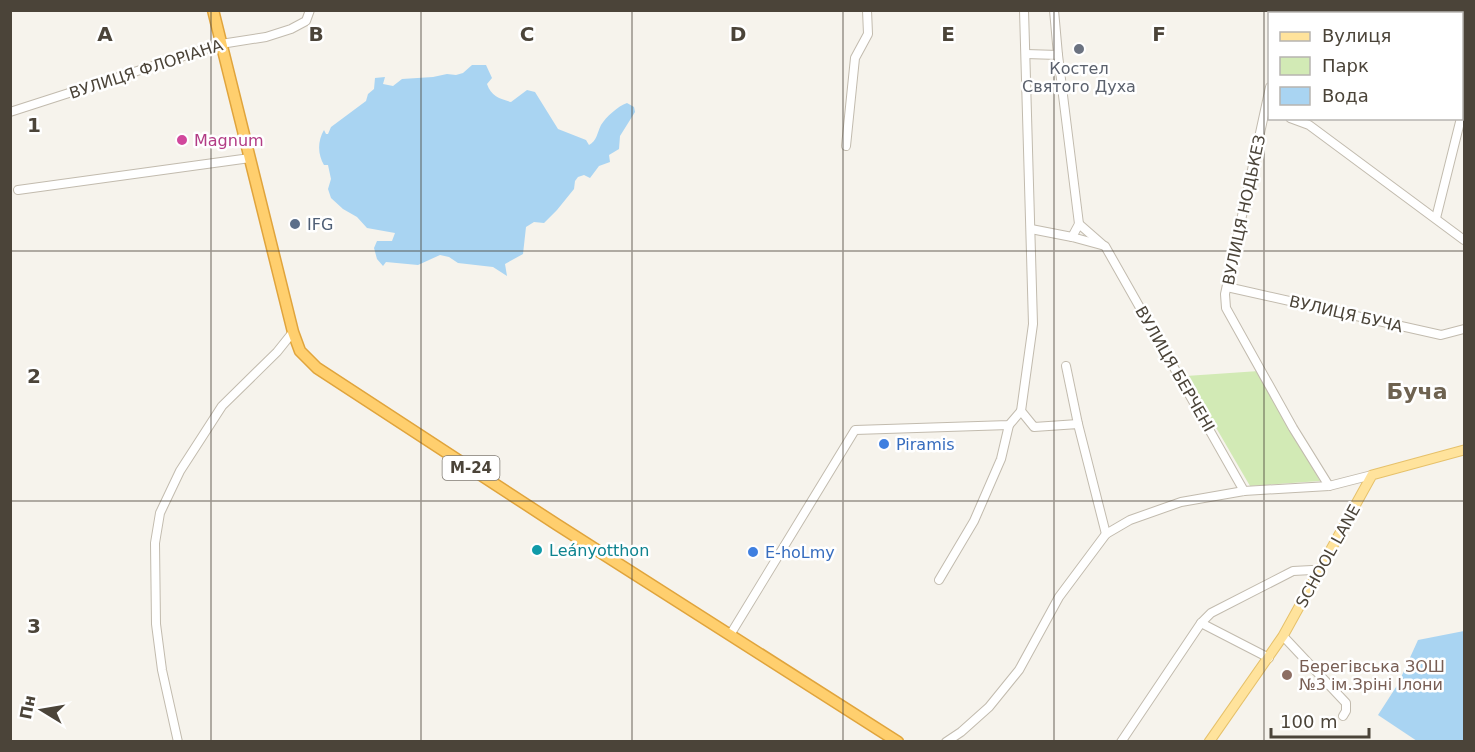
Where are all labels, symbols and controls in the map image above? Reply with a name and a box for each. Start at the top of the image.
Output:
legend [1268,12,1463,120]
text: A [97,22,113,46]
text: B [308,22,324,46]
text: C [520,22,534,46]
text: D [730,22,746,46]
text: E [941,22,955,46]
text: F [1152,22,1166,46]
text: Вулиця [1322,25,1391,46]
street label: ВУЛИЦЯ ФЛОРІАНА [67,35,225,103]
marker: Костел Святого Духа [1072,42,1086,56]
text: Парк [1322,55,1369,76]
place label: Костел Святого Духа [1022,59,1136,96]
text: Вода [1322,85,1369,106]
text: 1 [27,113,41,137]
place label: Magnum [194,131,264,150]
marker: Magnum [175,133,189,147]
street label: ВУЛИЦЯ НОДЬКЕЗ [1219,133,1269,287]
place label: IFG [307,215,333,234]
marker: IFG [288,217,302,231]
street label: ВУЛИЦЯ БУЧА [1287,292,1405,336]
street label: ВУЛИЦЯ БЕРЧЕНІ [1131,303,1219,435]
text: 2 [27,364,41,388]
district label: Буча [1386,379,1448,404]
place label: Piramis [896,435,955,454]
marker: Piramis [877,437,891,451]
road number: М-24 [442,456,500,480]
street label: SCHOOL LANE [1292,501,1364,611]
place label: Leányotthon [549,541,649,560]
marker: Leányotthon [530,543,544,557]
place label: E-hoLmy [765,543,835,562]
marker: E-hoLmy [746,545,760,559]
text: 3 [27,614,41,638]
place label: Берегівська ЗОШ №3 ім.Зріні Ілони [1299,657,1445,694]
marker: Берегівська ЗОШ №3 ім.Зріні Ілони [1280,668,1294,682]
north arrow [12,680,72,740]
text: Пн [16,693,39,721]
scale bar [1271,701,1368,739]
text: 100 m [1280,711,1338,732]

